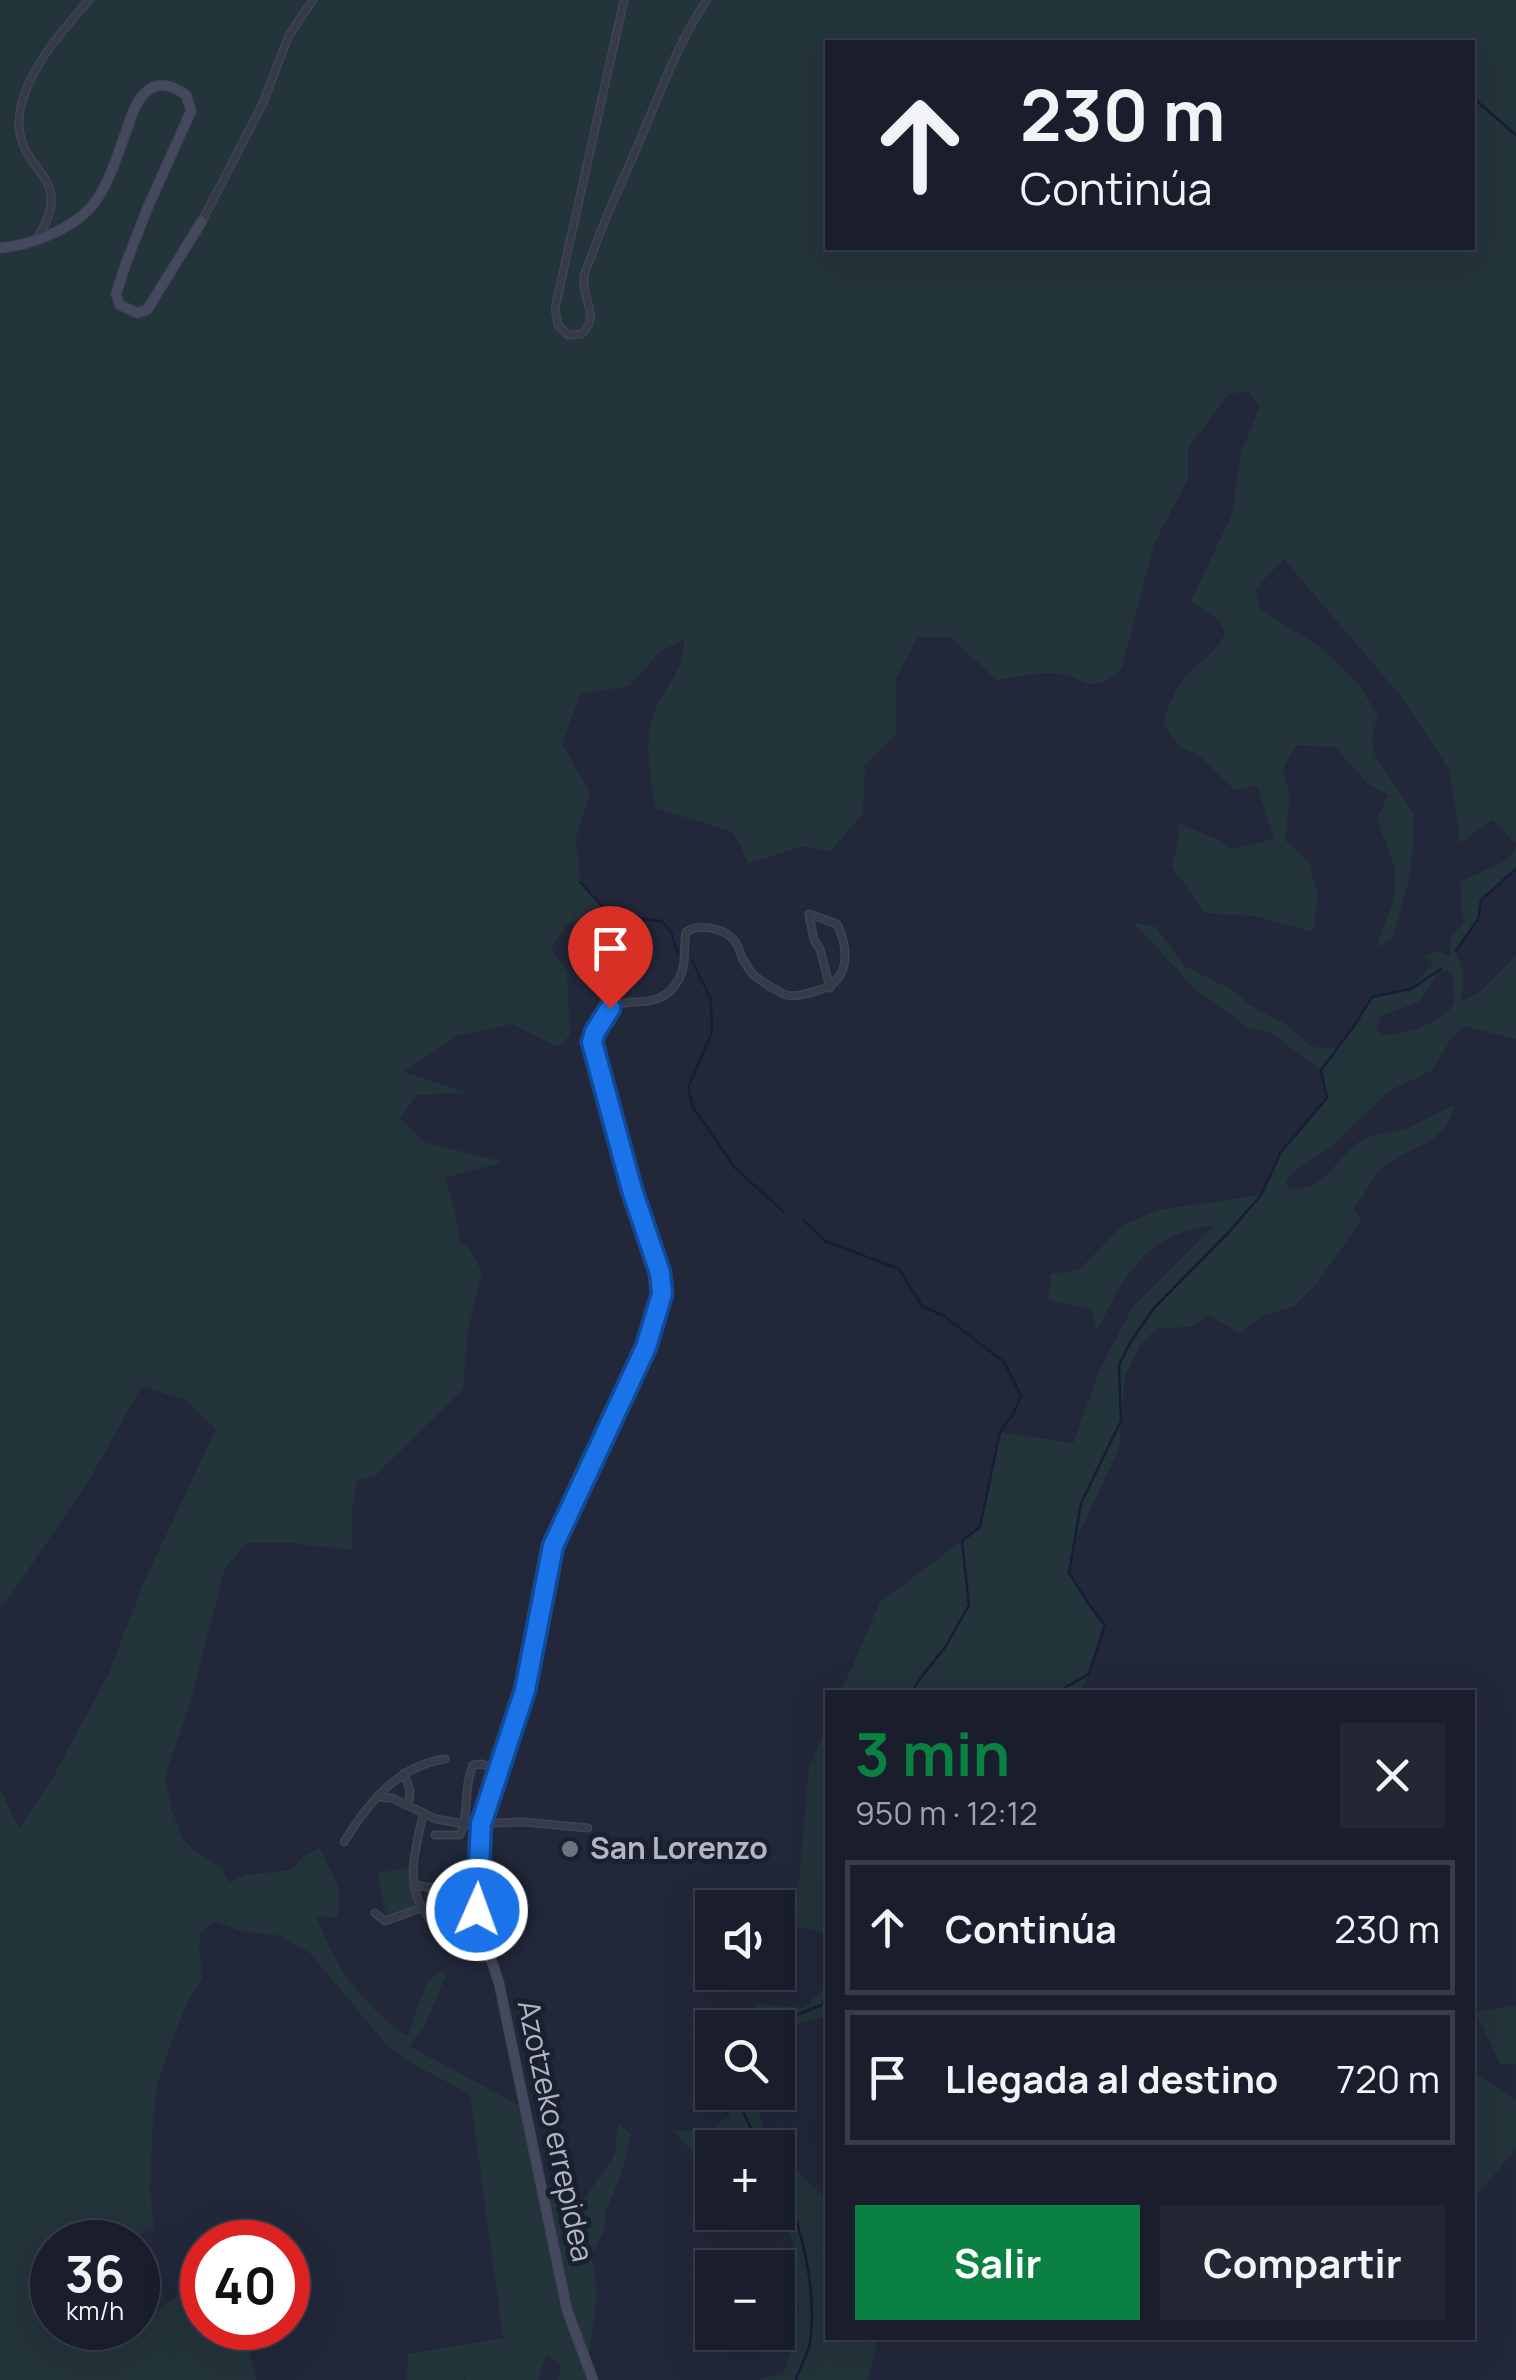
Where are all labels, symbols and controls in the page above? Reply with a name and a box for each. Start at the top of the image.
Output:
text: 230 m [1020,66,1225,162]
icon: ahead [855,80,985,210]
text: Continúa [1020,157,1213,219]
pin [568,906,653,1009]
icon: arrive [583,921,638,976]
text: 3 min [855,1712,1010,1794]
button: close [1340,1723,1445,1828]
text: 950 m · 12:12 [855,1791,1037,1835]
place label: San Lorenzo [590,1827,768,1868]
marker: San Lorenzo [559,1838,581,1860]
position arrow [425,1858,529,1962]
map controls [695,1890,795,2350]
button: sound [695,1890,795,1990]
icon: ahead [860,1900,915,1955]
text: Continúa [945,1902,1117,1954]
text: 230 m [1334,1902,1440,1954]
street label: Azotzeko errepidea [509,1996,604,2265]
button: search [695,2010,795,2110]
icon: arrive [860,2050,915,2105]
text: Llegada al destino [945,2052,1278,2104]
text: 720 m [1336,2052,1440,2104]
button: + [695,2130,795,2230]
button: Salir [855,2205,1140,2320]
button: Compartir [1160,2205,1445,2320]
speed limit sign: 40 [180,2220,310,2350]
text: 36 [65,2239,125,2307]
button: − [695,2250,795,2350]
text: km/h [66,2293,124,2328]

